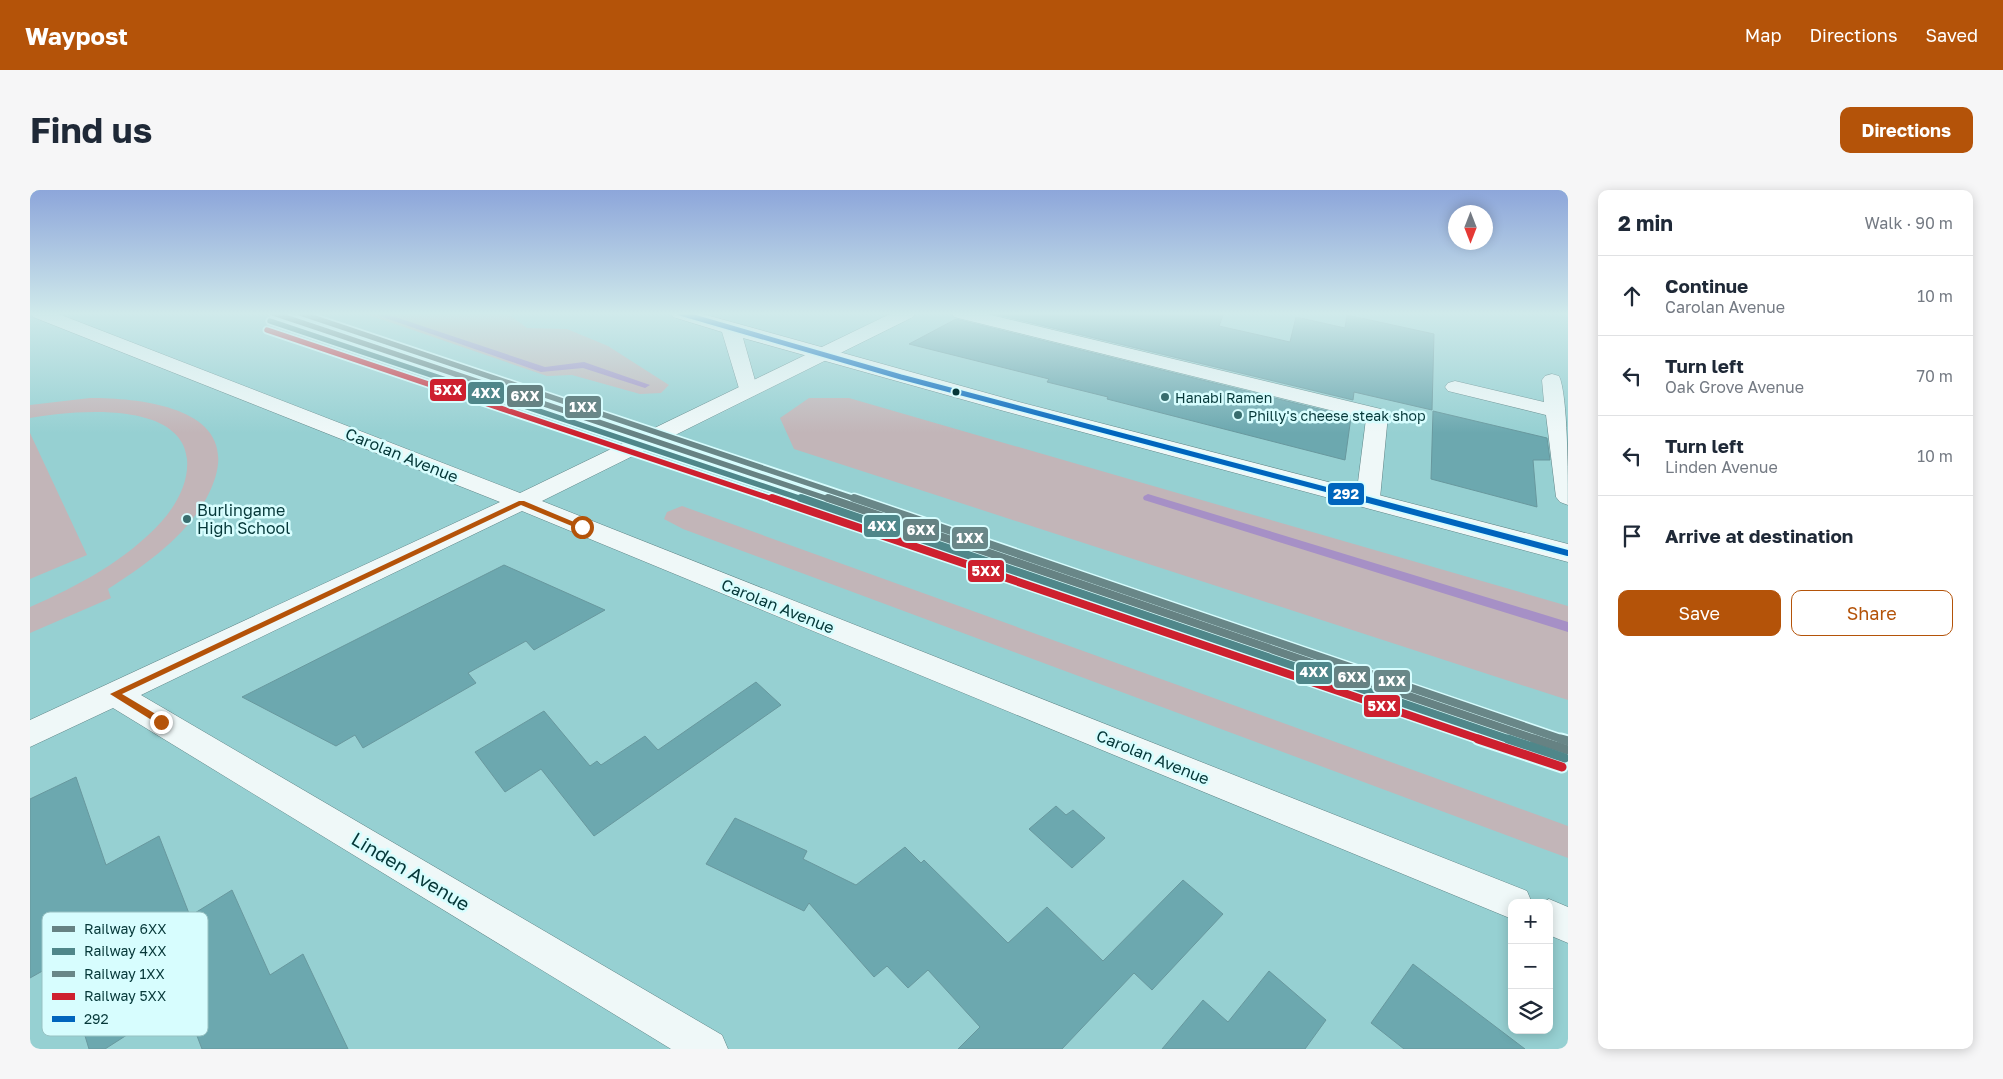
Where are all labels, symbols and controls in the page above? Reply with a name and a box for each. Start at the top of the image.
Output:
text: Waypost [25,21,128,50]
text: Map [1745,24,1781,46]
text: Directions [1809,24,1897,46]
text: Saved [1925,24,1978,46]
button: Directions [1840,107,1973,153]
text: Find us [30,109,152,151]
north arrow [1448,205,1493,250]
text: 2 min [1618,210,1673,236]
text: Walk · 90 m [1865,213,1953,233]
text: Continue [1665,274,1748,297]
icon: ahead [1618,282,1646,310]
text: 10 m [1917,286,1953,306]
text: Carolan Avenue [1665,297,1785,317]
text: Turn left [1665,354,1744,377]
icon: left [1618,362,1646,390]
text: 70 m [1916,366,1953,386]
text: Oak Grove Avenue [1665,377,1804,397]
line badge: 5XX [429,378,467,402]
text: 5XX [434,381,462,398]
line badge: 4XX [467,381,505,405]
text: 4XX [471,384,501,401]
line badge: 6XX [506,384,544,408]
text: 6XX [510,387,540,404]
unlabelled marker [951,387,961,397]
place label: Hanabi Ramen [1175,389,1272,406]
marker: Hanabi Ramen [1159,391,1171,403]
line badge: 1XX [564,395,602,419]
text: 1XX [569,398,597,415]
place label: Philly's cheese steak shop [1248,407,1426,424]
marker: Philly's cheese steak shop [1232,409,1244,421]
street label: Carolan Avenue [343,423,461,487]
text: Turn left [1665,434,1744,457]
icon: left [1618,442,1646,470]
text: 10 m [1917,446,1953,466]
text: Linden Avenue [1665,457,1778,477]
line badge: 292 [1327,482,1365,506]
text: 292 [1333,485,1359,502]
place label: Burlingame High School [197,500,290,538]
marker: Burlingame High School [181,513,193,525]
line badge: 4XX [863,514,901,538]
route start [571,516,594,539]
text: 4XX [867,517,897,534]
line badge: 6XX [902,518,940,542]
text: 6XX [906,521,936,538]
icon: arrive [1618,522,1646,550]
text: Arrive at destination [1665,524,1853,547]
line badge: 1XX [951,526,989,550]
text: 1XX [956,529,984,546]
line badge: 5XX [967,559,1005,583]
text: 5XX [972,562,1000,579]
street label: Carolan Avenue [719,574,837,638]
button: Save [1618,590,1781,636]
button: Share [1791,590,1953,636]
line badge: 4XX [1295,661,1333,685]
text: 4XX [1299,663,1329,680]
line badge: 6XX [1333,665,1371,689]
text: 6XX [1337,668,1367,685]
line badge: 1XX [1373,669,1411,693]
text: 1XX [1378,672,1406,689]
line badge: 5XX [1363,694,1401,718]
text: 5XX [1368,697,1396,714]
route end [150,711,173,734]
street label: Carolan Avenue [1094,725,1212,789]
street label: Linden Avenue [348,827,474,915]
map controls [1508,899,1553,1034]
button: + [1508,899,1553,944]
legend [42,912,208,1036]
text: Railway 6XX [84,920,167,937]
text: Railway 4XX [84,942,167,959]
button: − [1508,944,1553,989]
text: Railway 1XX [84,965,165,982]
text: Railway 5XX [84,987,166,1004]
button: layers [1508,989,1553,1034]
text: 292 [84,1010,109,1027]

